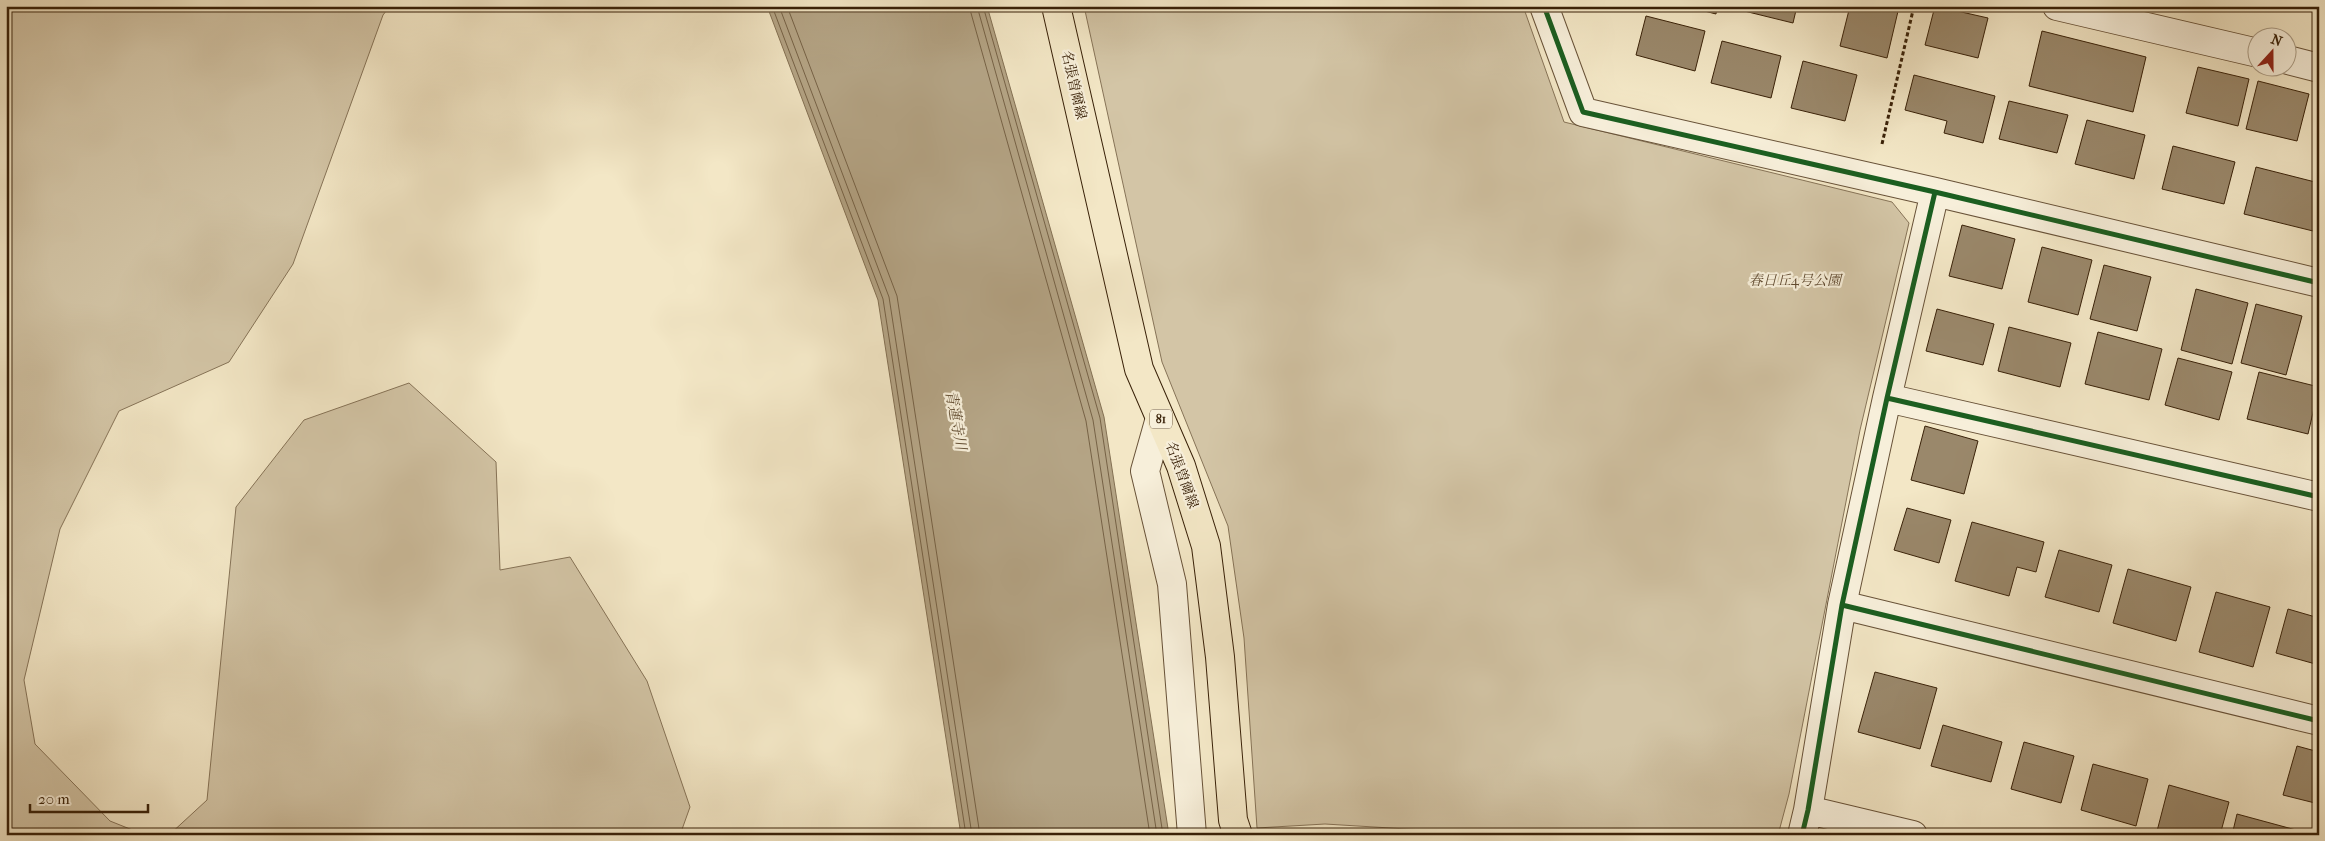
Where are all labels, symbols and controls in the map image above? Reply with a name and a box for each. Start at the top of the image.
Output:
north arrow [2248,28,2298,78]
text: N [2268,30,2285,50]
street label: 名張曽爾線 [1058,49,1090,121]
park label: 春日丘4号公園 [1749,272,1843,289]
water label: 青蓮寺川 [942,389,970,453]
road number: 81 [1150,409,1172,428]
street label: 名張曽爾線 [1162,439,1202,511]
scale bar [30,781,148,813]
text: 20 m [38,790,70,808]

